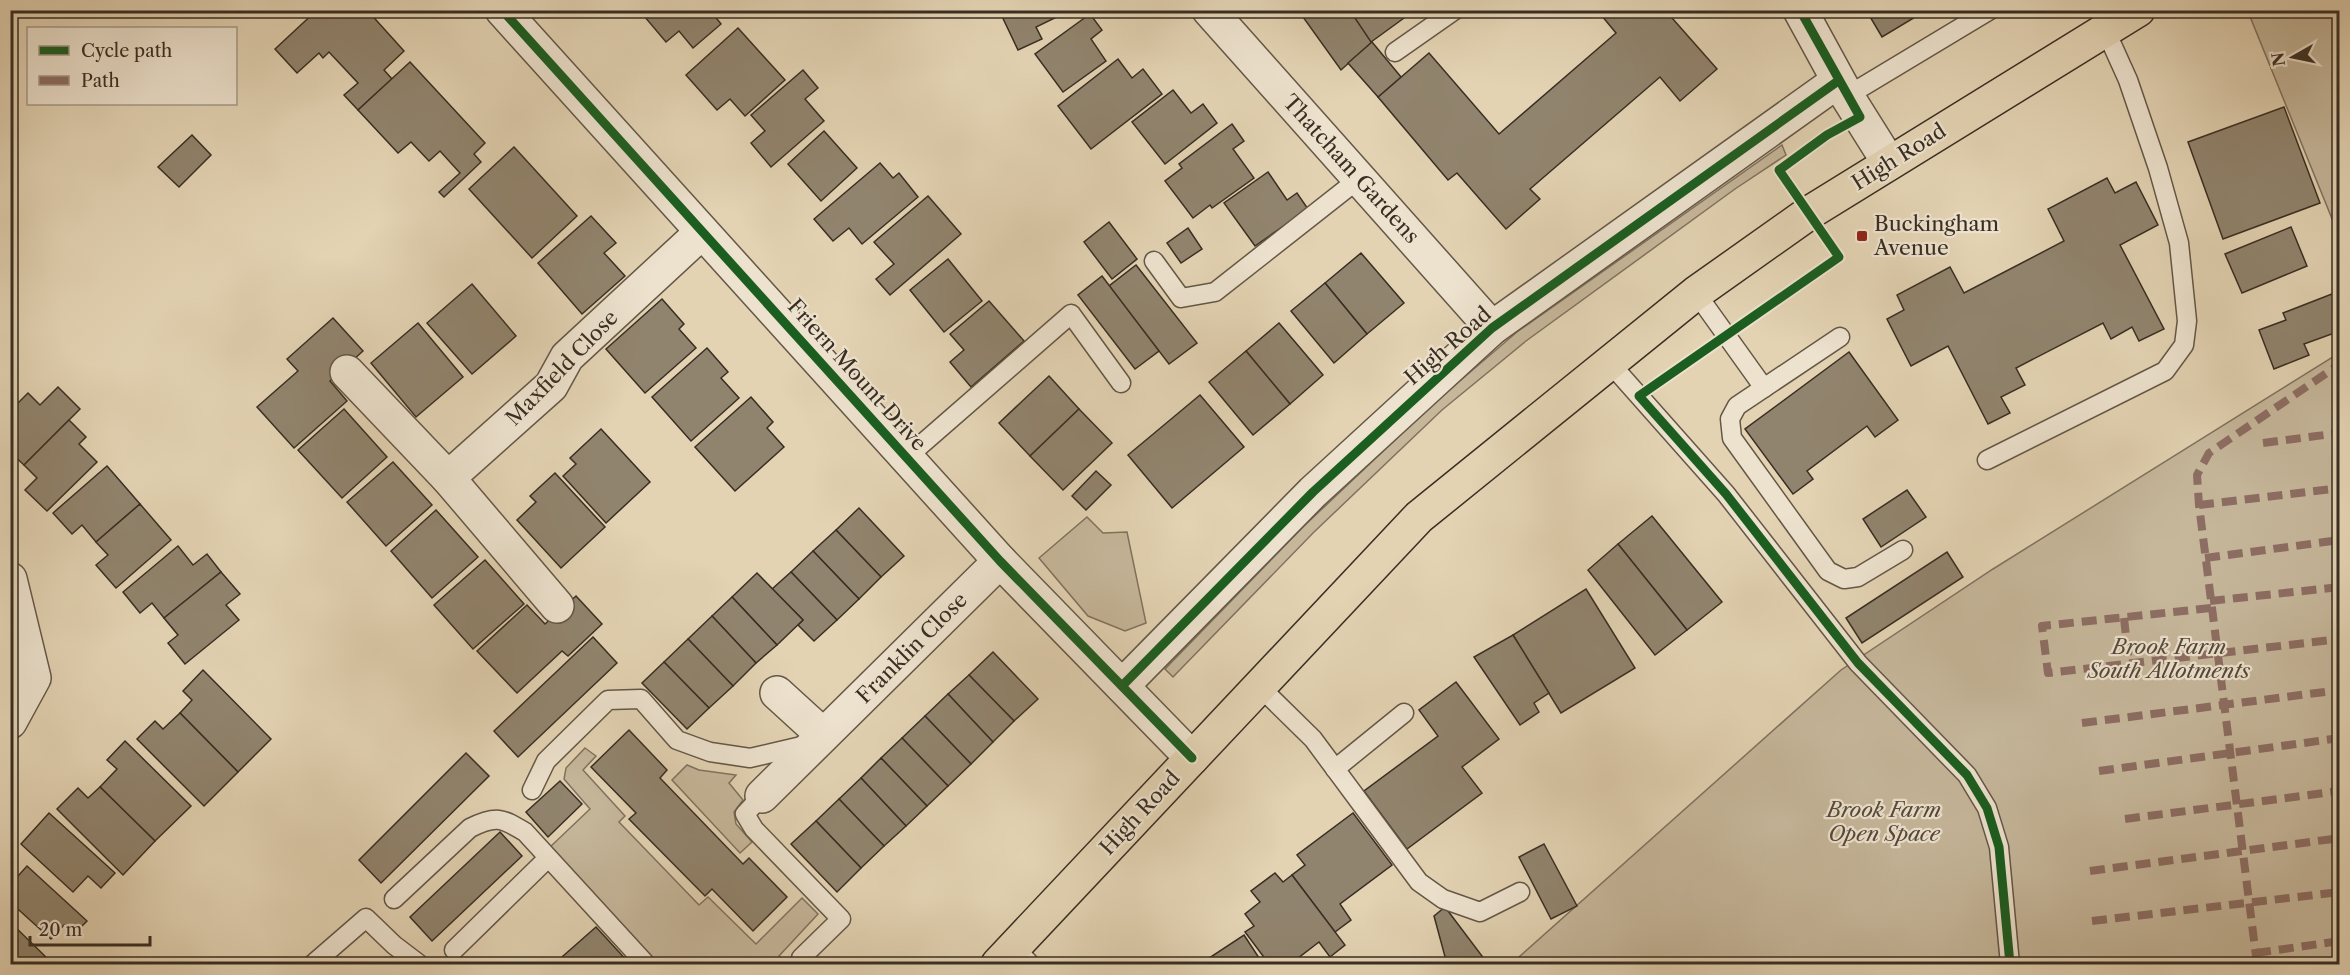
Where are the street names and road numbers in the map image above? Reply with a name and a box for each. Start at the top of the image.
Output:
street label: Thatcham Gardens [1278,89,1425,248]
street label: High Road [1847,118,1951,195]
street label: Friern Mount Drive [783,294,932,456]
street label: High Road [1399,301,1496,390]
street label: Maxfield Close [500,305,623,430]
street label: Franklin Close [851,587,972,708]
street label: High Road [1094,765,1185,860]

